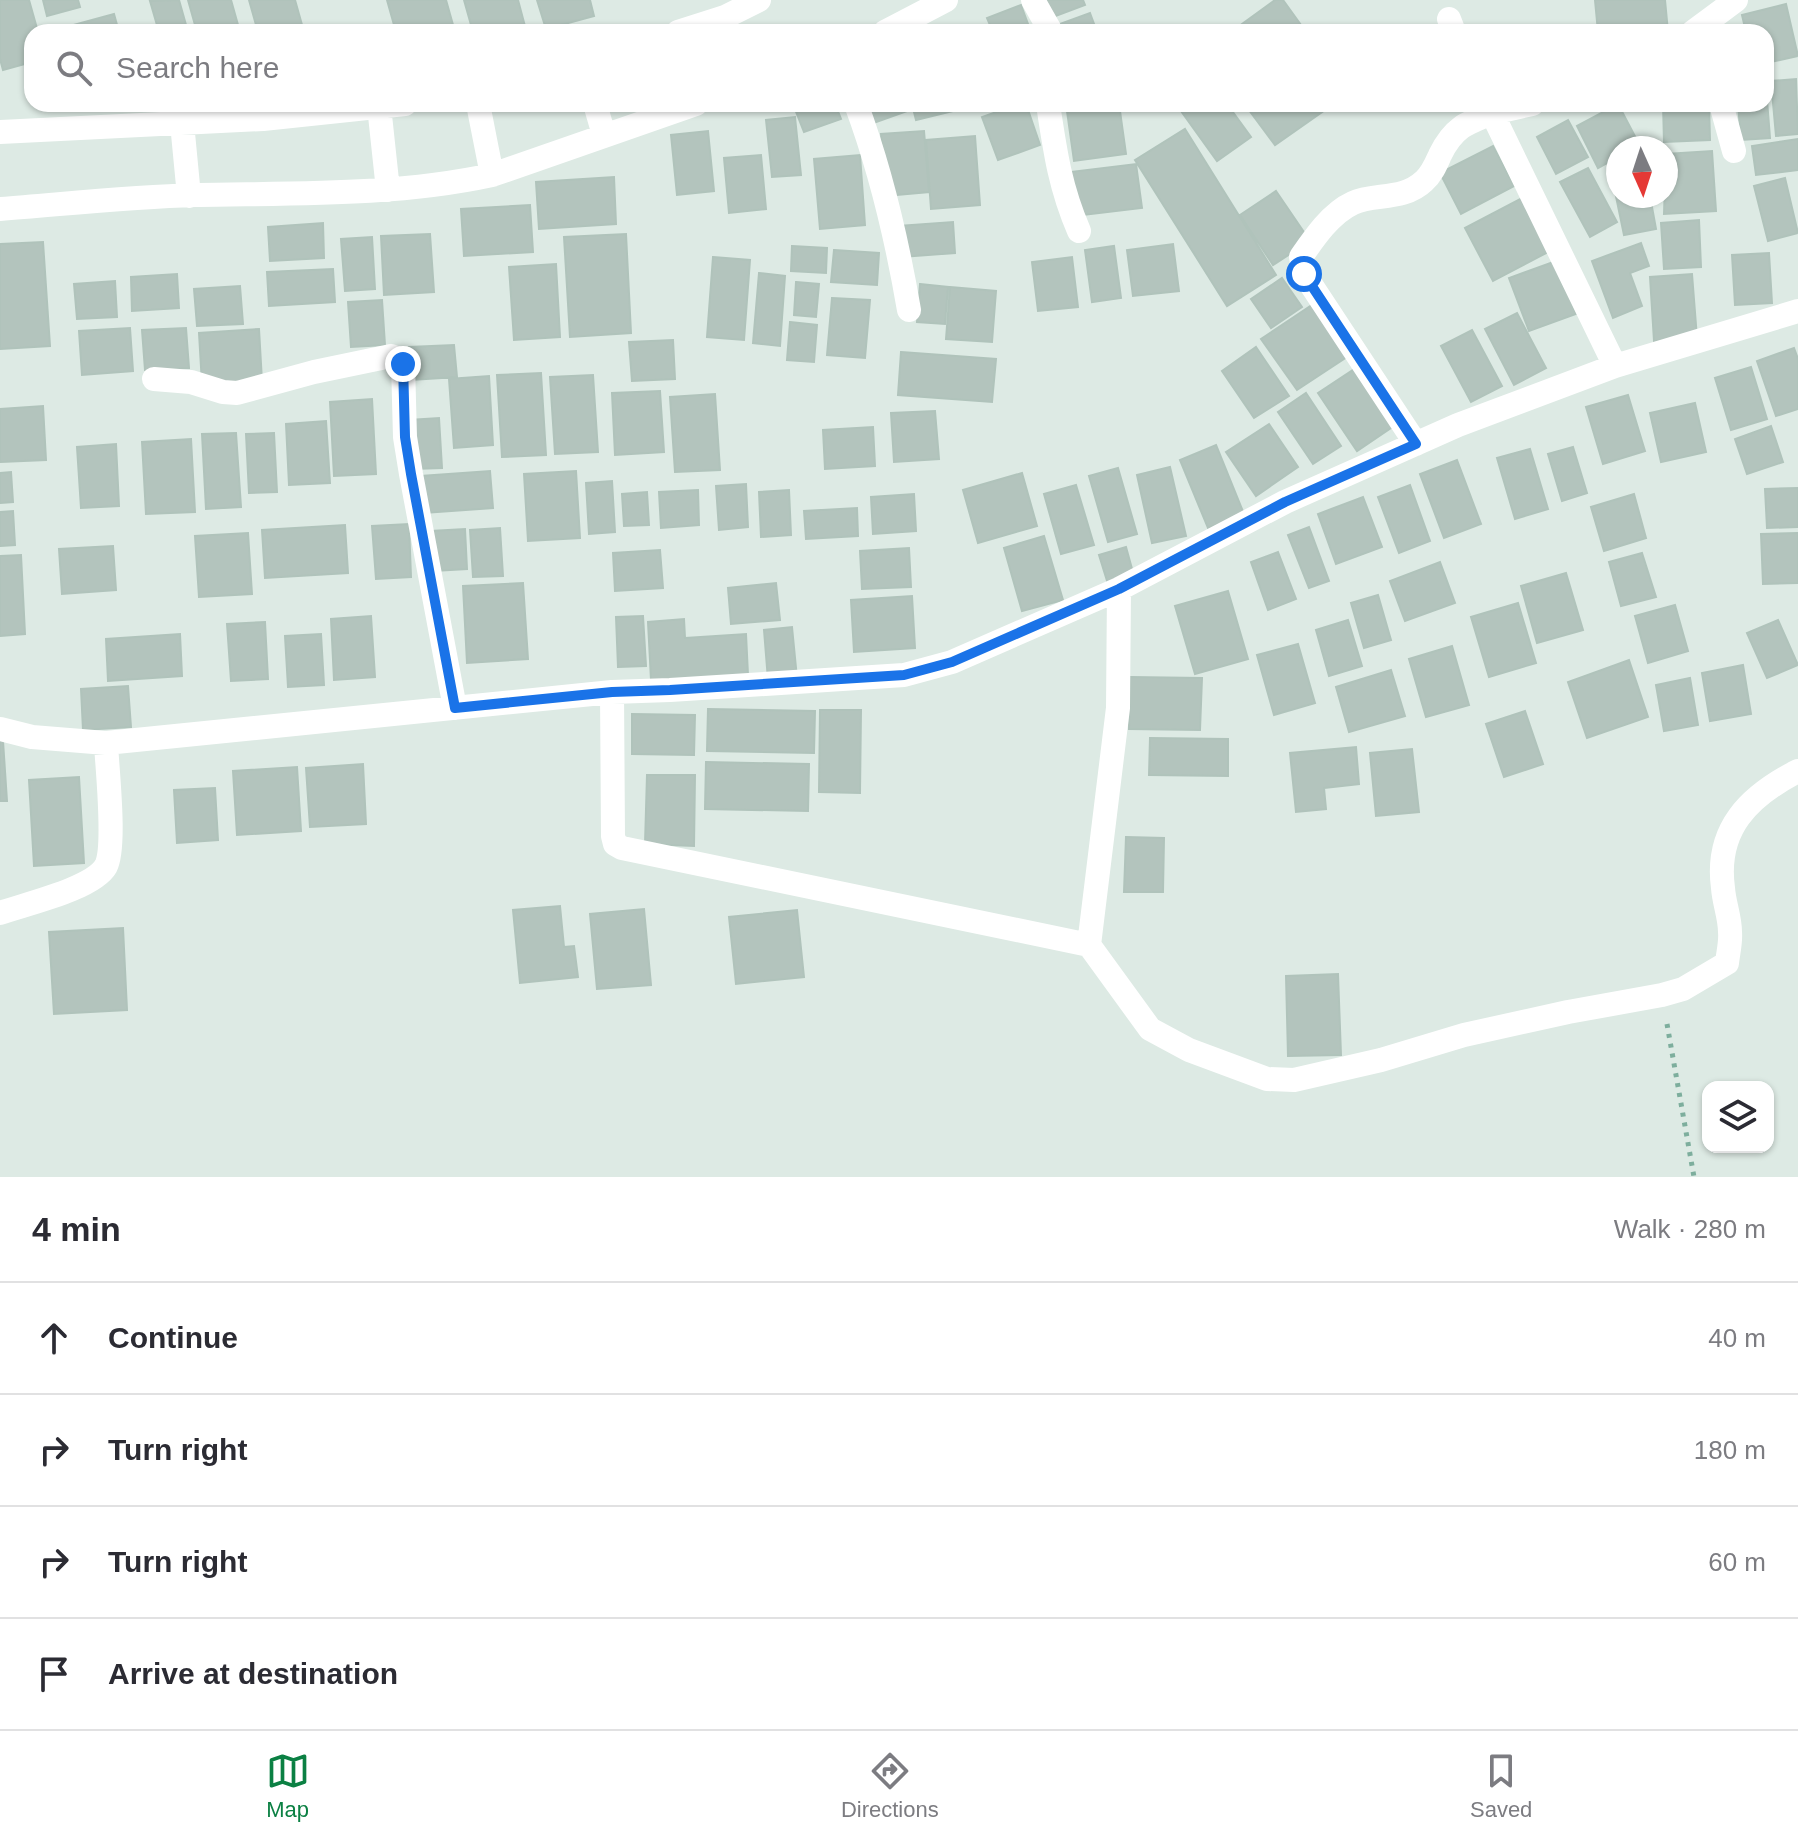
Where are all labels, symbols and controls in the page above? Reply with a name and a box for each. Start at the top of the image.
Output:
search box [24,24,1774,112]
icon: search [52,46,96,90]
text: Search here [116,51,279,84]
north arrow [1606,136,1678,208]
route start [1286,256,1322,292]
route end [385,346,421,382]
map controls [1702,1081,1774,1153]
button: layers [1702,1081,1774,1153]
text: 4 min [32,1210,121,1248]
text: Walk · 280 m [1614,1214,1766,1244]
icon: ahead [32,1316,76,1360]
text: Continue [108,1321,238,1354]
text: 40 m [1708,1323,1766,1353]
icon: right [32,1428,76,1472]
text: Turn right [108,1433,247,1466]
text: 180 m [1694,1435,1766,1465]
icon: right [32,1540,76,1584]
text: Turn right [108,1545,247,1578]
text: 60 m [1708,1547,1766,1577]
icon: arrive [32,1652,76,1696]
text: Arrive at destination [108,1657,398,1690]
tab: Map [266,1749,310,1823]
tab: Directions [841,1749,939,1823]
tab: Saved [1470,1749,1532,1823]

